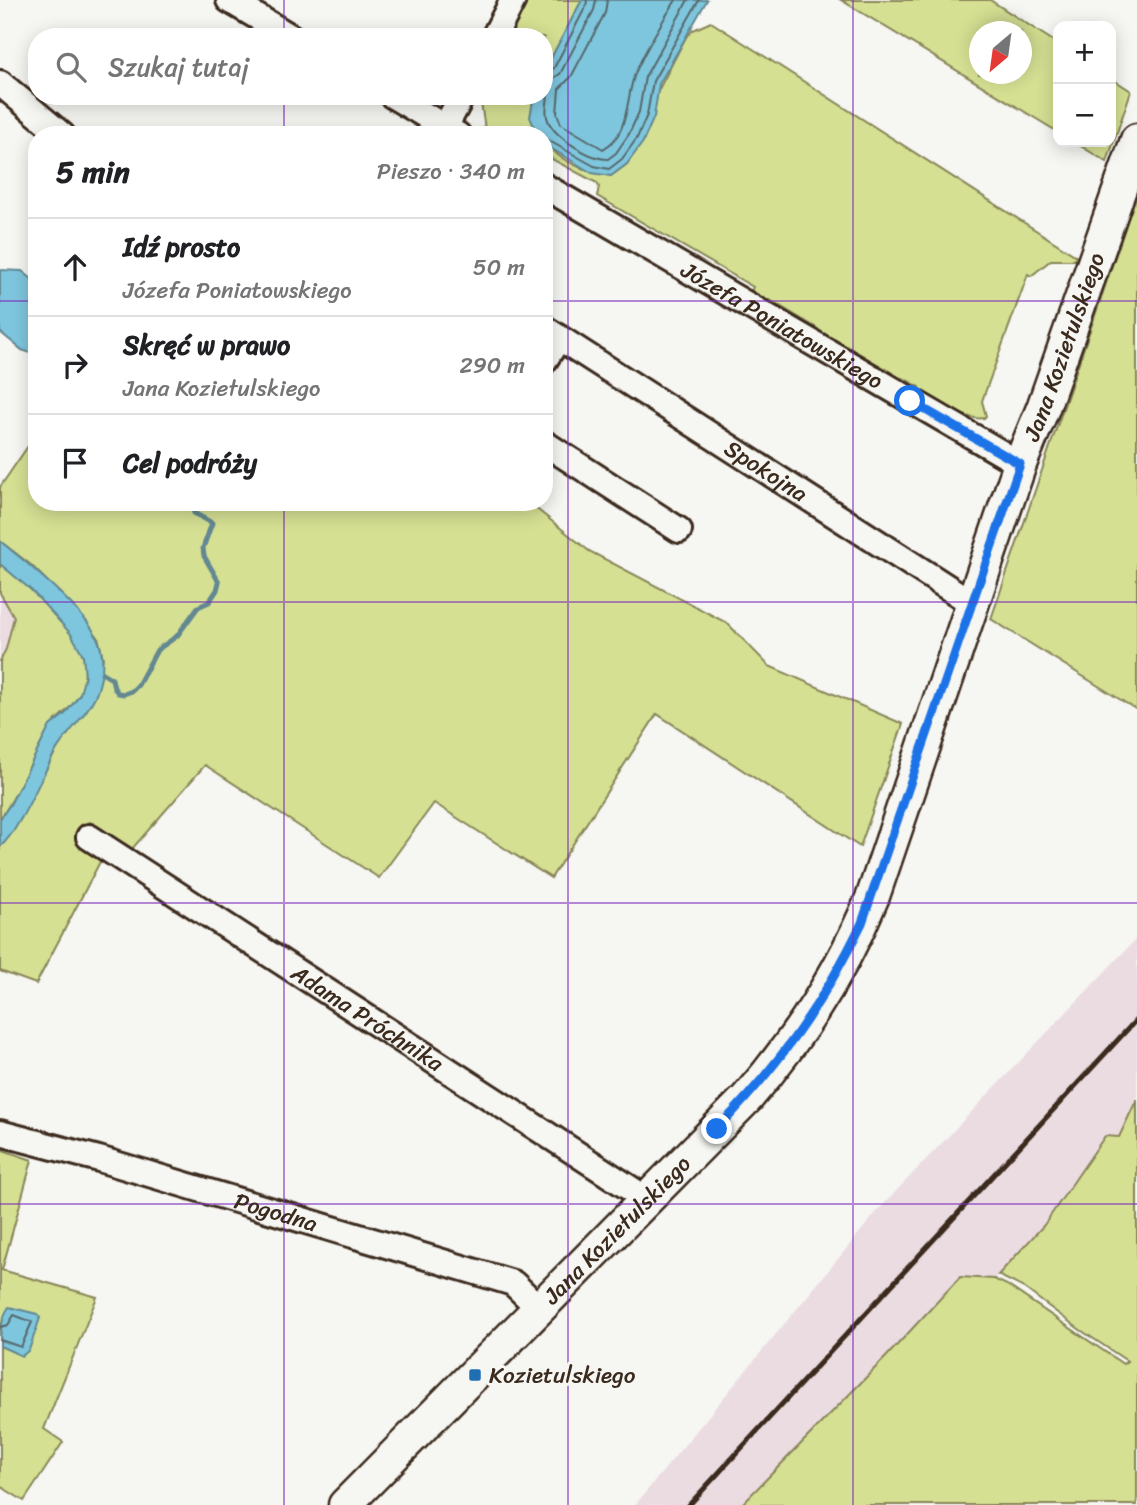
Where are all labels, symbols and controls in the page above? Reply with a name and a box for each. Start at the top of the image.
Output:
north arrow [969,21,1032,84]
map controls [1053,21,1116,147]
button: + [1053,21,1116,84]
search box [28,28,553,105]
text: Szukaj tutaj [108,44,249,90]
icon: search [52,48,90,86]
button: − [1053,84,1116,147]
text: 5 min [56,145,130,199]
text: Pieszo · 340 m [377,151,525,192]
text: Idź prosto [123,224,240,270]
text: 50 m [473,247,525,288]
street label: Jana Kozietulskiego [1011,247,1117,448]
icon: ahead [56,248,94,286]
street label: Józefa Poniatowskiego [672,250,891,401]
text: Józefa Poniatowskiego [123,270,352,311]
text: Skręć w prawo [123,322,290,368]
text: 290 m [459,345,525,386]
icon: right [56,346,94,384]
text: Jana Kozietulskiego [123,368,320,409]
route start [894,385,925,416]
street label: Spokojna [716,429,816,514]
text: Cel podróży [123,440,257,486]
icon: arrive [56,444,94,482]
street label: Adama Próchnika [282,953,452,1083]
route end [701,1113,732,1144]
street label: Jana Kozietulskiego [533,1145,701,1315]
street label: Pogodna [229,1181,323,1244]
place label: Kozietulskiego [489,1355,636,1396]
marker: Kozietulskiego [467,1367,483,1383]

